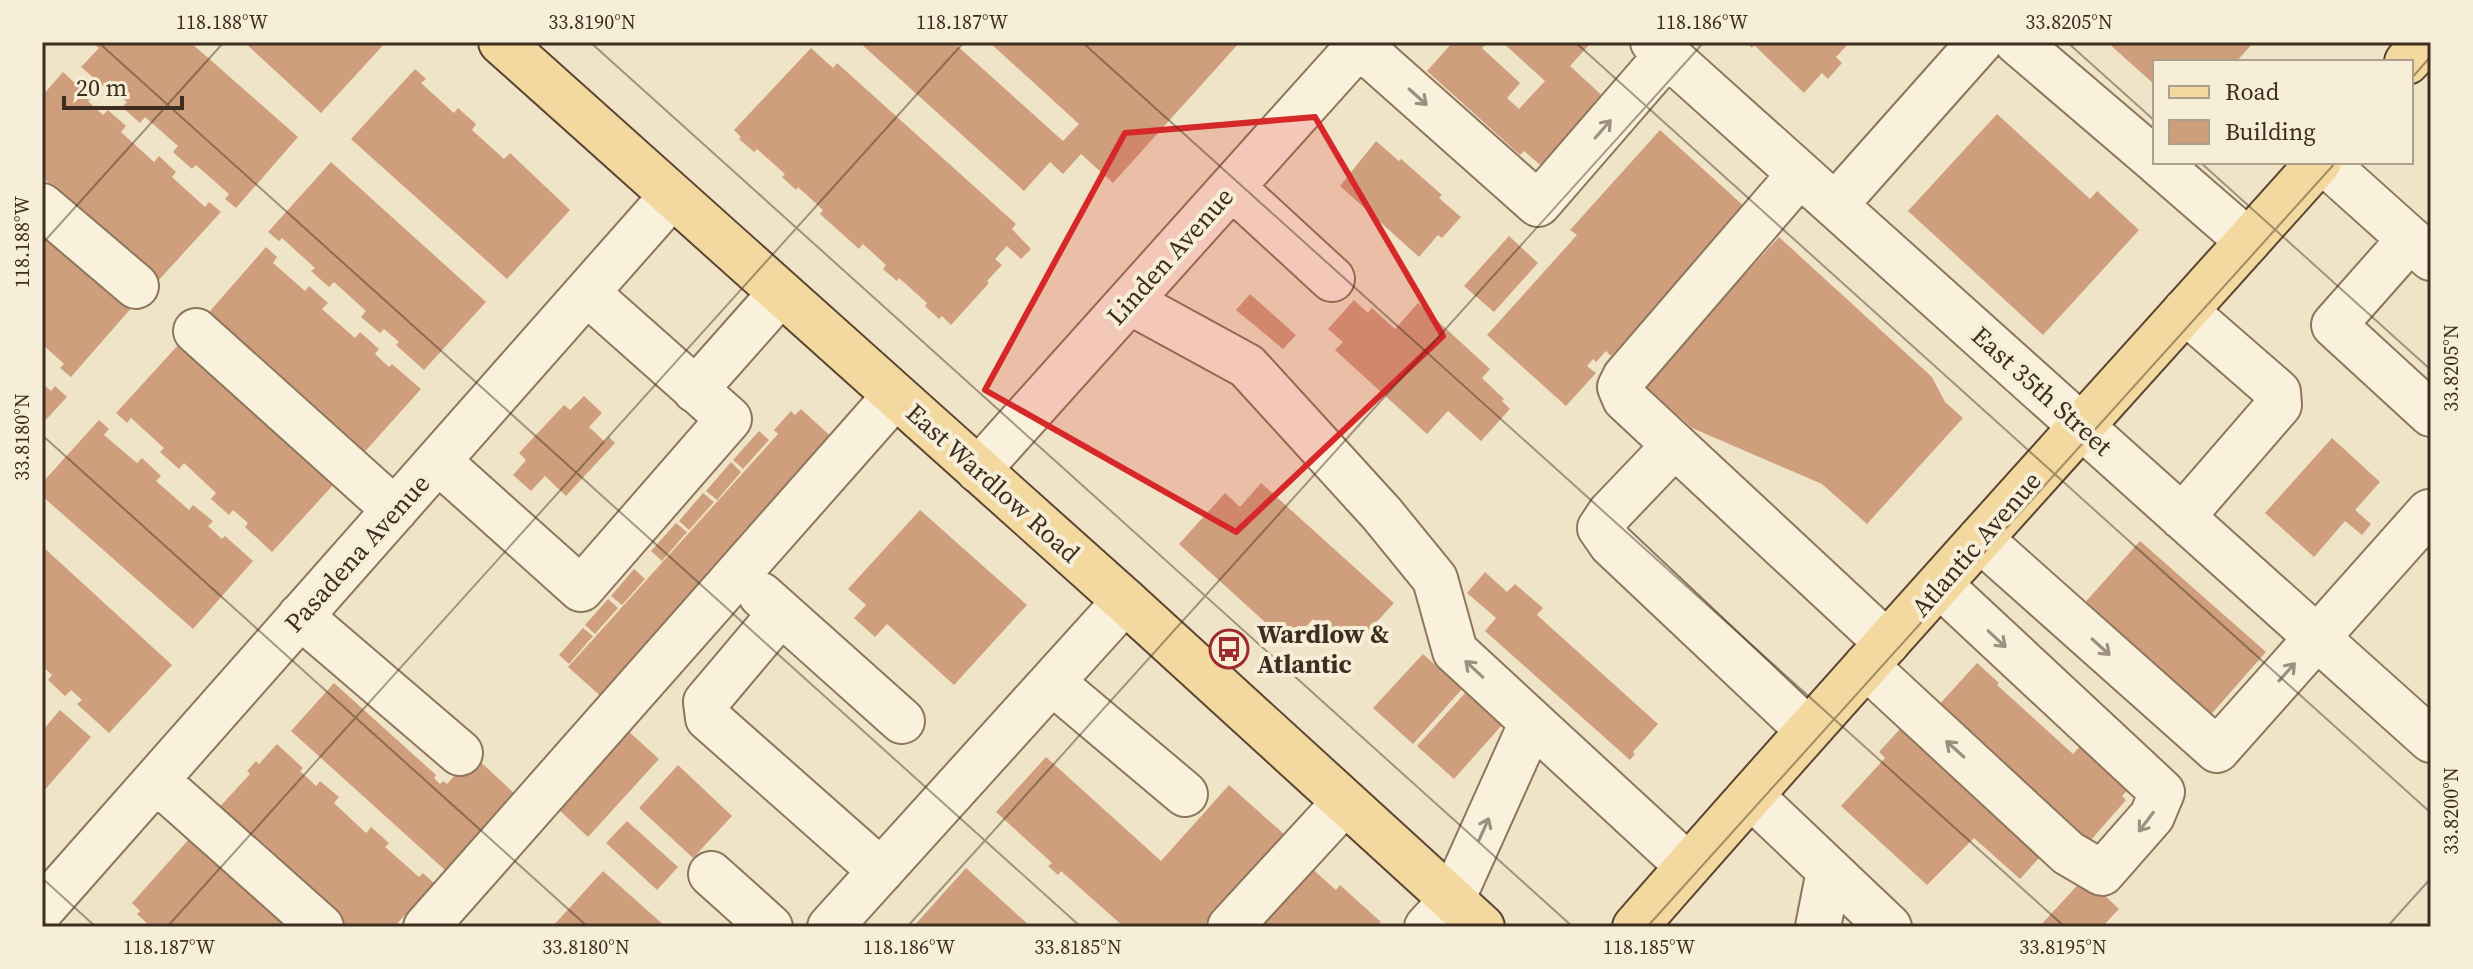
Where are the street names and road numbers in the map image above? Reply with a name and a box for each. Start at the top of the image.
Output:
street label: Linden Avenue [1098,179,1242,333]
street label: East 35th Street [1964,318,2121,464]
street label: East Wardlow Road [898,395,1088,571]
street label: Atlantic Avenue [1903,464,2049,624]
street label: Pasadena Avenue [276,466,438,640]

